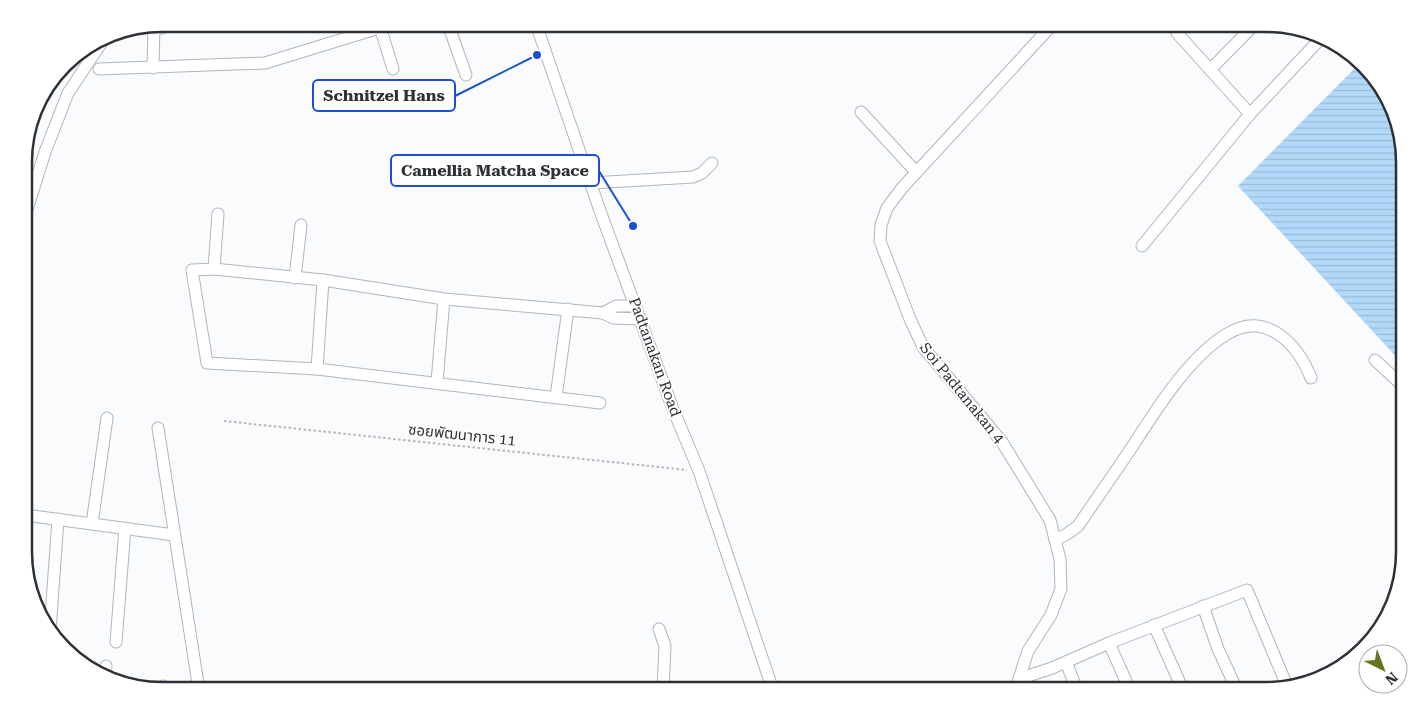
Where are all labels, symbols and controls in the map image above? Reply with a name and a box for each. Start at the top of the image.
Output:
callout: Schnitzel Hans [313,80,455,111]
text: Schnitzel Hans [323,86,445,105]
callout: Camellia Matcha Space [391,155,599,186]
text: Camellia Matcha Space [401,161,589,180]
street label: Padtanakan Road [625,295,685,420]
street label: Soi Padtanakan 4 [916,339,1009,448]
street label: ซอยพัฒนาการ 11 [407,420,517,450]
north arrow [1358,644,1408,694]
text: N [1382,669,1401,688]

